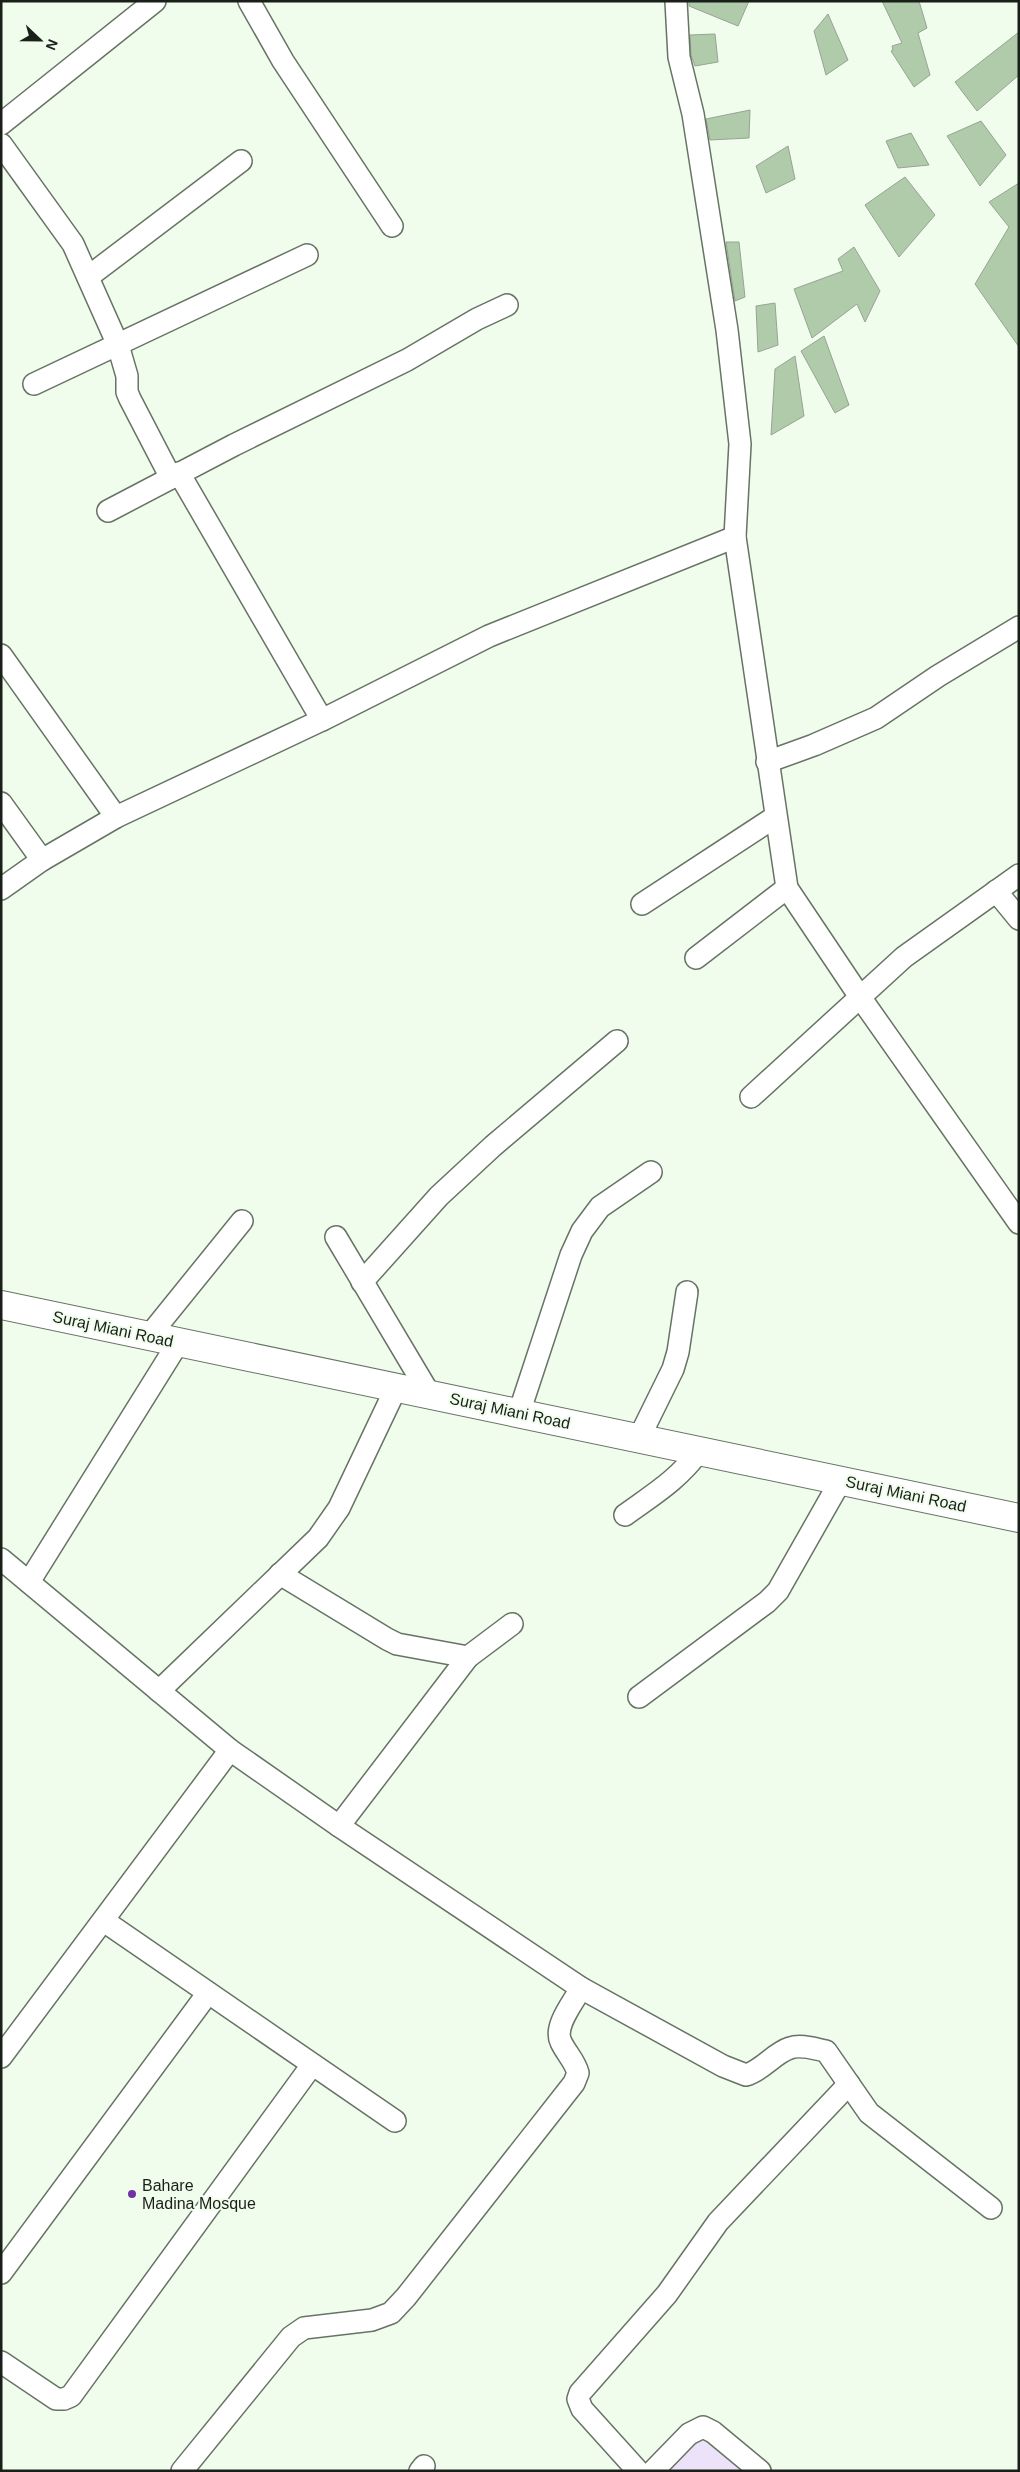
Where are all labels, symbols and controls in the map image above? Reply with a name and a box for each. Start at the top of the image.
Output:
north arrow [15,15,65,65]
text: N [43,37,61,53]
street label: Suraj Miani Road [51,1308,175,1350]
street label: Suraj Miani Road [448,1390,572,1432]
street label: Suraj Miani Road [844,1473,968,1515]
place label: Bahare Madina Mosque [142,2177,256,2212]
marker: Bahare Madina Mosque [126,2188,138,2200]

